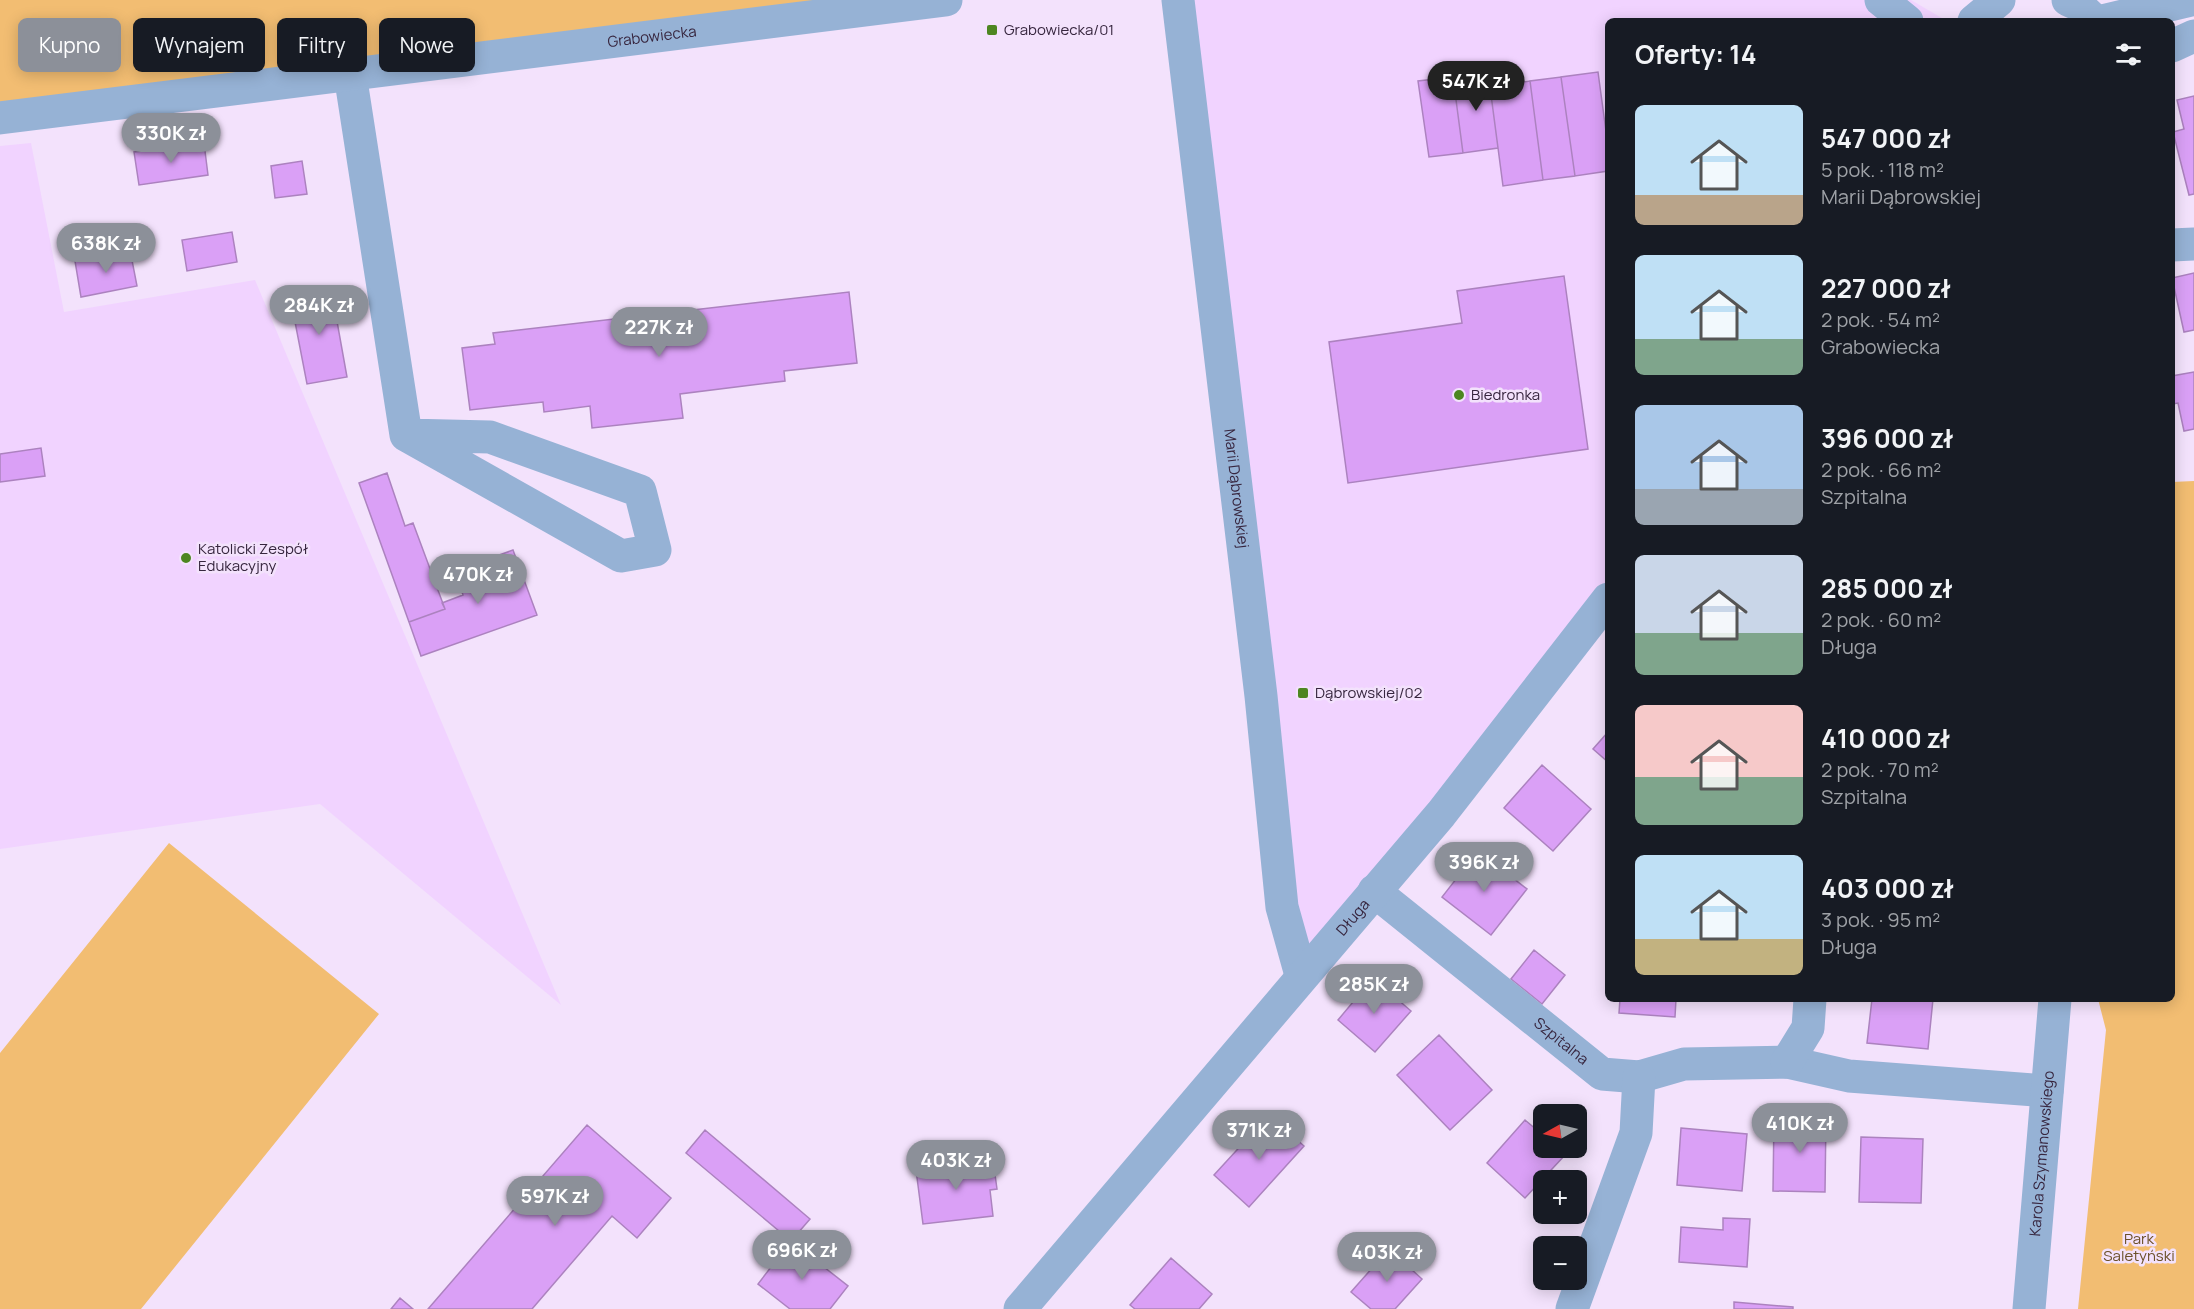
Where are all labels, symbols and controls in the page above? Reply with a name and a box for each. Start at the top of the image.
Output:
chip: Kupno [18,18,121,72]
chip: Wynajem [133,18,265,72]
chip: Filtry [277,18,367,72]
chip: Nowe [379,18,475,72]
place label: Grabowiecka/01 [1004,19,1114,40]
street label: Grabowiecka [606,20,698,52]
marker: Grabowiecka/01 [985,23,999,37]
text: Oferty: 14 [1635,36,1757,72]
icon: filters [2112,38,2145,71]
pin: 547K zł [1421,61,1531,112]
text: 547K zł [1442,67,1510,94]
pin: 330K zł [116,113,226,164]
text: 330K zł [136,119,206,146]
text: 547 000 zł [1821,120,1951,156]
icon: home [1683,129,1755,201]
text: 5 pok. · 118 m² [1821,156,1944,183]
text: Marii Dąbrowskiej [1821,183,1981,210]
pin: 638K zł [51,223,161,274]
text: 638K zł [71,229,141,256]
text: 227 000 zł [1821,270,1951,306]
icon: home [1683,279,1755,351]
pin: 284K zł [264,285,374,336]
text: 284K zł [284,291,354,318]
text: 2 pok. · 54 m² [1821,306,1940,333]
pin: 227K zł [604,307,714,358]
text: 227K zł [625,313,693,340]
text: Grabowiecka [1821,333,1940,360]
place label: Biedronka [1471,384,1540,405]
marker: Biedronka [1452,388,1466,402]
text: 396 000 zł [1821,420,1953,456]
street label: Marii Dąbrowskiej [1219,428,1254,549]
icon: home [1683,429,1755,501]
text: 2 pok. · 66 m² [1821,456,1941,483]
text: Szpitalna [1821,483,1907,510]
place label: Katolicki Zespół Edukacyjny [198,538,309,576]
marker: Katolicki Zespół Edukacyjny [179,551,193,565]
pin: 470K zł [423,554,533,605]
text: 470K zł [443,560,513,587]
text: 285 000 zł [1821,570,1953,606]
icon: home [1683,579,1755,651]
text: 2 pok. · 60 m² [1821,606,1941,633]
text: Długa [1821,633,1877,660]
place label: Dąbrowskiej/02 [1315,682,1422,703]
marker: Dąbrowskiej/02 [1296,686,1310,700]
text: 410 000 zł [1821,720,1950,756]
icon: home [1683,729,1755,801]
text: 2 pok. · 70 m² [1821,756,1939,783]
text: Szpitalna [1821,783,1907,810]
pin: 396K zł [1429,842,1539,893]
text: 396K zł [1449,848,1519,875]
text: 403 000 zł [1821,870,1954,906]
icon: home [1683,879,1755,951]
street label: Długa [1331,894,1374,940]
text: 3 pok. · 95 m² [1821,906,1940,933]
text: Długa [1821,933,1877,960]
pin: 285K zł [1319,964,1429,1015]
text: 285K zł [1339,970,1409,997]
street label: Szpitalna [1530,1012,1593,1069]
street label: Karola Szymanowskiego [2024,1070,2059,1237]
pin: 410K zł [1745,1103,1855,1154]
north arrow [1533,1104,1587,1158]
map controls [1533,1104,1587,1290]
text: 410K zł [1766,1109,1834,1136]
pin: 371K zł [1204,1110,1314,1161]
text: 371K zł [1226,1116,1292,1143]
pin: 403K zł [901,1140,1011,1191]
text: 403K zł [920,1146,992,1173]
button: + [1533,1170,1587,1224]
pin: 597K zł [500,1176,610,1227]
text: 597K zł [520,1182,590,1209]
park label: Park Saletyński [2103,1228,2175,1266]
pin: 696K zł [747,1230,857,1281]
pin: 403K zł [1332,1232,1442,1283]
text: 696K zł [766,1236,838,1263]
button: − [1533,1236,1587,1290]
text: 403K zł [1351,1238,1423,1265]

